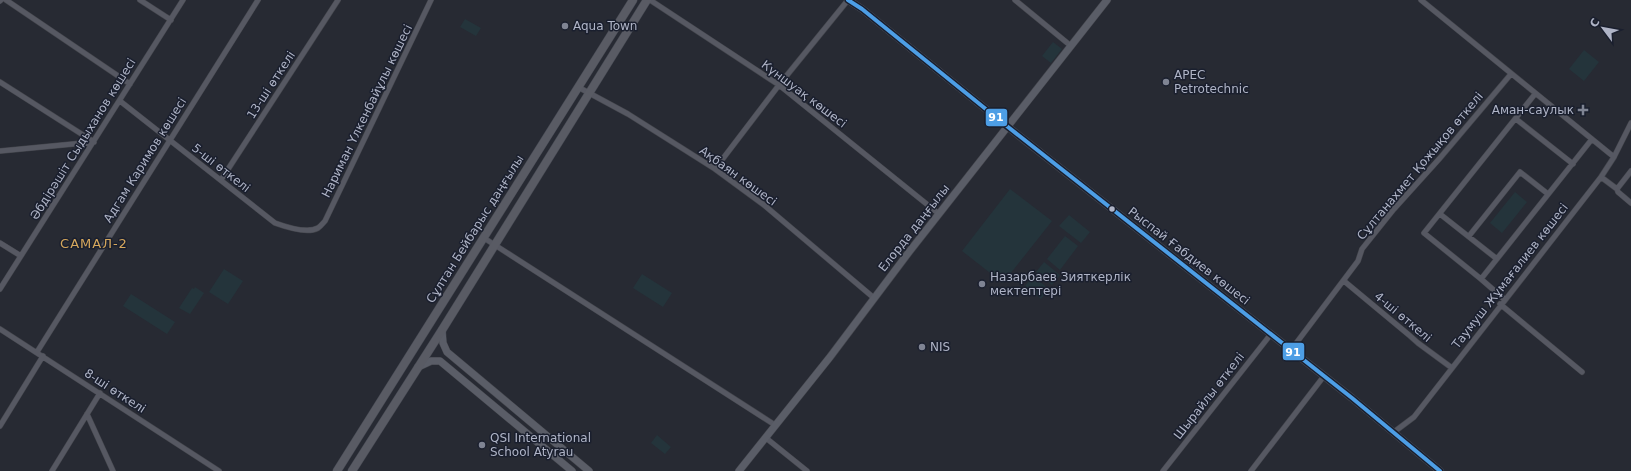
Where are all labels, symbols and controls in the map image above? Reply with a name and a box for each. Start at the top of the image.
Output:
north arrow [1583,8,1623,48]
text: С [1587,16,1603,30]
place label: Aqua Town [573,19,637,33]
marker: Aqua Town [560,21,570,31]
street label: Нариман Үлкенбайұлы көшесі [319,22,415,200]
street label: 13-ші өткелі [244,49,298,121]
street label: Әбдірәшіт Сыдыханов көшесі [27,56,139,222]
street label: Күншуақ көшесі [759,57,849,131]
place label: APEC Petrotechnic [1174,68,1249,96]
marker: APEC Petrotechnic [1161,77,1171,87]
street label: Сұлтанахмет Қожықов өткелі [1354,89,1486,243]
street label: Адгам Каримов көшесі [101,95,189,225]
place label: Аман-саулык [1492,103,1574,117]
marker: Аман-саулык [1577,104,1589,116]
line badge: 91 [985,108,1008,127]
text: 91 [988,111,1004,124]
street label: 5-ші өткелі [189,141,253,195]
street label: Ақбаян көшесі [697,143,779,209]
street label: Сұлтан Бейбарыс даңғылы [423,152,527,306]
street label: Елорда даңғылы [876,182,952,274]
street label: Таумуш Жұмағалиев көшесі [1448,201,1571,352]
unlabelled marker [1107,204,1117,214]
street label: Рыспай Ғабдиев көшесі [1125,204,1253,308]
district label: САМАЛ-2 [60,236,128,251]
place label: Назарбаев Зияткерлік мектептері [990,270,1131,298]
marker: Назарбаев Зияткерлік мектептері [977,279,987,289]
street label: 4-ші өткелі [1372,289,1434,345]
place label: NIS [930,340,950,354]
marker: NIS [917,342,927,352]
line badge: 91 [1282,342,1305,361]
text: 91 [1285,346,1301,359]
street label: Шырайлы өткелі [1171,350,1247,442]
street label: 8-ші өткелі [82,366,148,416]
place label: QSI International School Atyrau [490,431,591,459]
marker: QSI International School Atyrau [477,440,487,450]

